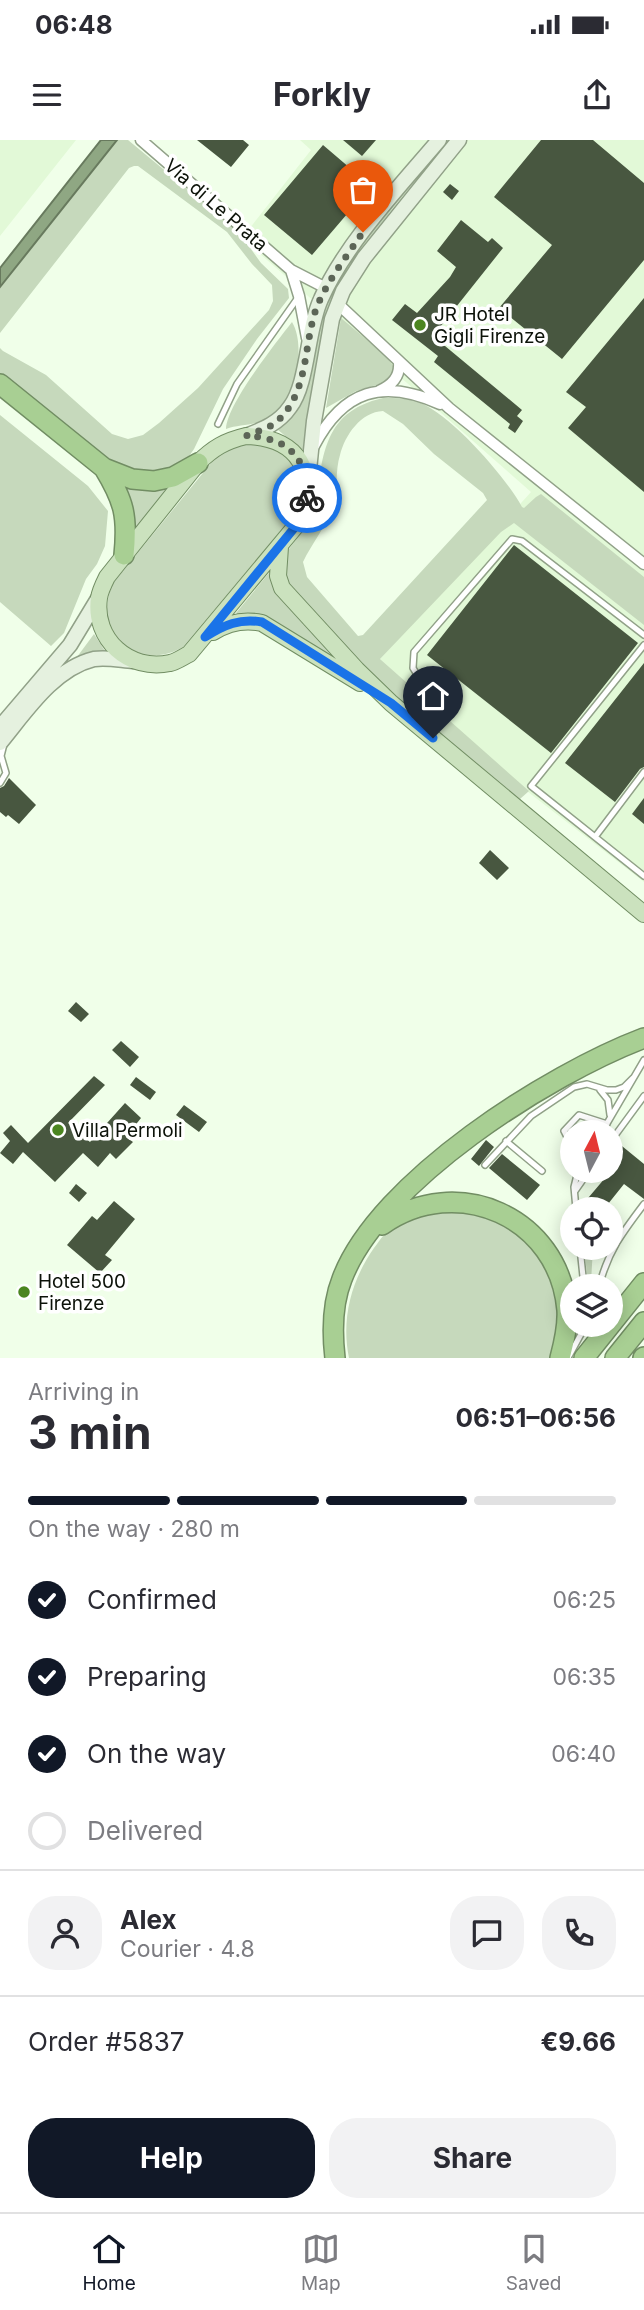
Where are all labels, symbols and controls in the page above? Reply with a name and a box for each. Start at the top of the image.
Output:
text: 06:48 [35,9,113,40]
text: Forkly [273,75,371,114]
icon: menu [28,76,66,114]
icon: share [578,76,616,114]
street label: Via di Le Prata [160,154,272,256]
pin [333,160,393,232]
icon: bag [344,171,382,209]
place label: JR Hotel Gigli Firenze [434,303,545,348]
marker: JR Hotel Gigli Firenze [412,317,428,333]
courier [272,463,342,533]
icon: bike [288,479,326,517]
pin [403,666,463,738]
icon: home [414,677,452,715]
place label: Villa Permoli [72,1119,183,1142]
north arrow [560,1120,623,1183]
map controls [560,1120,623,1337]
marker: Villa Permoli [50,1122,66,1138]
button: locate [560,1197,623,1260]
place label: Hotel 500 Firenze [38,1270,126,1315]
button: layers [560,1274,623,1337]
marker: Hotel 500 Firenze [16,1284,32,1300]
text: Arriving in [28,1378,139,1406]
text: 06:51–06:56 [455,1402,616,1433]
text: 3 min [28,1404,152,1460]
text: On the way · 280 m [28,1515,240,1543]
icon: check [28,1581,66,1619]
text: Confirmed [87,1584,217,1615]
text: 06:25 [553,1586,616,1614]
icon: check [28,1658,66,1696]
text: Preparing [87,1661,207,1692]
text: 06:35 [552,1663,616,1691]
icon: check [28,1735,66,1773]
text: On the way [87,1738,226,1769]
text: 06:40 [551,1740,616,1768]
text: Delivered [87,1815,203,1846]
button: person [28,1896,102,1970]
button: chat [450,1896,524,1970]
button: phone [542,1896,616,1970]
text: Alex [120,1904,177,1935]
text: Courier · 4.8 [120,1935,255,1963]
text: Order #5837 [28,2026,185,2057]
text: €9.66 [540,2026,616,2057]
button: Help [28,2118,315,2198]
button: Share [329,2118,616,2198]
tab: Home [83,2230,136,2295]
tab: Map [301,2230,341,2295]
tab: Saved [506,2230,561,2295]

